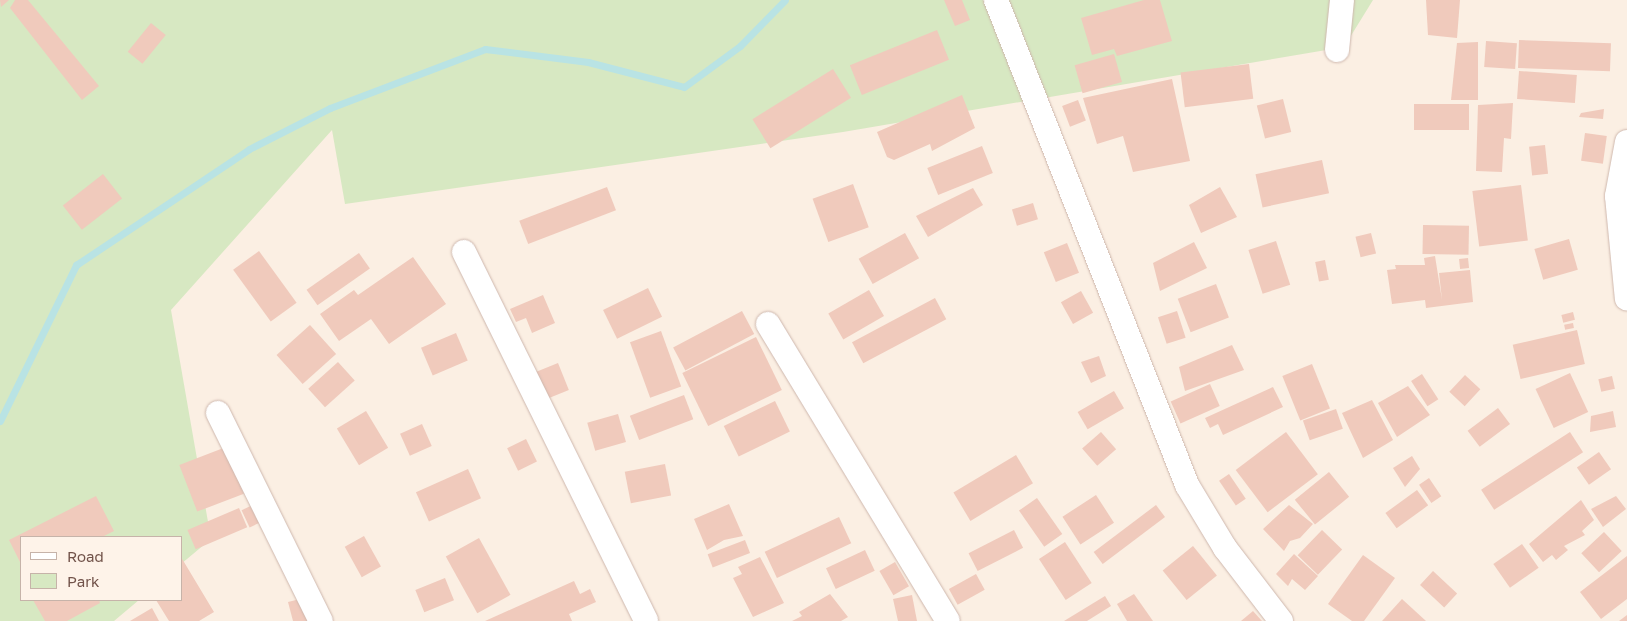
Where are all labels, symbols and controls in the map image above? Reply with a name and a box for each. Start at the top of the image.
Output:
legend [20,536,182,601]
text: Road [67,547,104,565]
text: Park [67,572,99,590]

